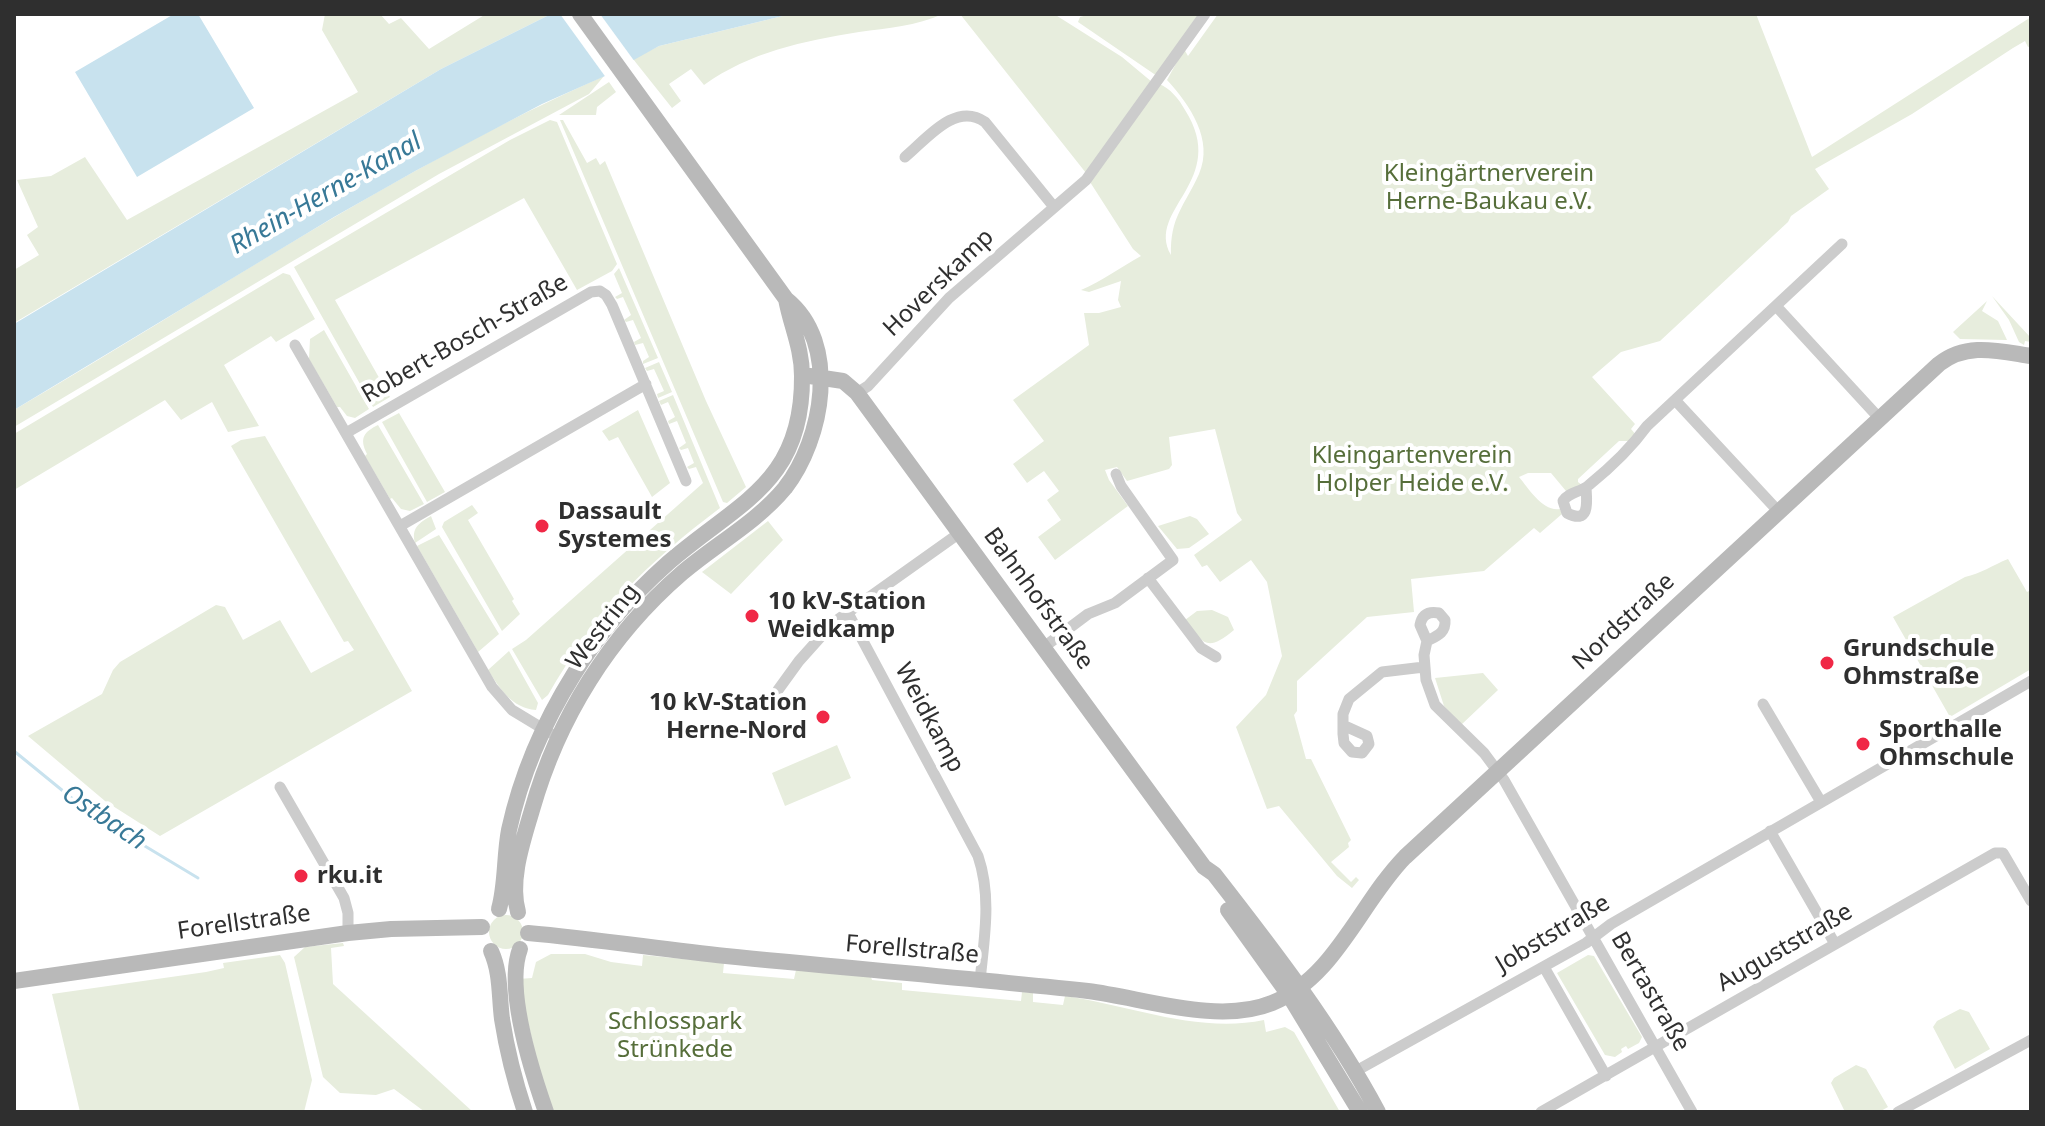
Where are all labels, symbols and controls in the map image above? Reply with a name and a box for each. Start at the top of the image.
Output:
water label: Rhein-Herne-Kanal [225,127,427,261]
park label: Kleingärtnerverein Herne-Baukau e.V. [1384,160,1594,216]
street label: Hoverskamp [878,223,1000,343]
street label: Robert-Bosch-Straße [357,268,573,410]
park label: Kleingartenverein Holper Heide e.V. [1312,442,1512,498]
place label: Dassault Systemes [558,498,671,554]
marker: Dassault Systemes [533,517,551,535]
street label: Bahnhofstraße [977,523,1099,675]
street label: Nordstraße [1567,568,1681,676]
street label: Westring [560,578,646,676]
place label: 10 kV-Station Weidkamp [768,588,926,644]
marker: 10 kV-Station Weidkamp [743,607,761,625]
place label: Grundschule Ohmstraße [1843,635,1995,691]
marker: Grundschule Ohmstraße [1818,654,1836,672]
street label: Weidkamp [888,658,970,778]
place label: 10 kV-Station Herne-Nord [649,689,807,745]
marker: 10 kV-Station Herne-Nord [814,708,832,726]
place label: Sporthalle Ohmschule [1879,716,2014,772]
marker: Sporthalle Ohmschule [1854,735,1872,753]
water label: Ostbach [56,778,152,858]
place label: rku.it [317,862,383,890]
marker: rku.it [292,867,310,885]
street label: Jobststraße [1491,889,1615,979]
street label: Auguststraße [1712,898,1858,998]
street label: Forellstraße [176,899,312,947]
street label: Bertastraße [1604,927,1696,1057]
street label: Forellstraße [844,930,980,970]
park label: Schlosspark Strünkede [608,1008,742,1064]

